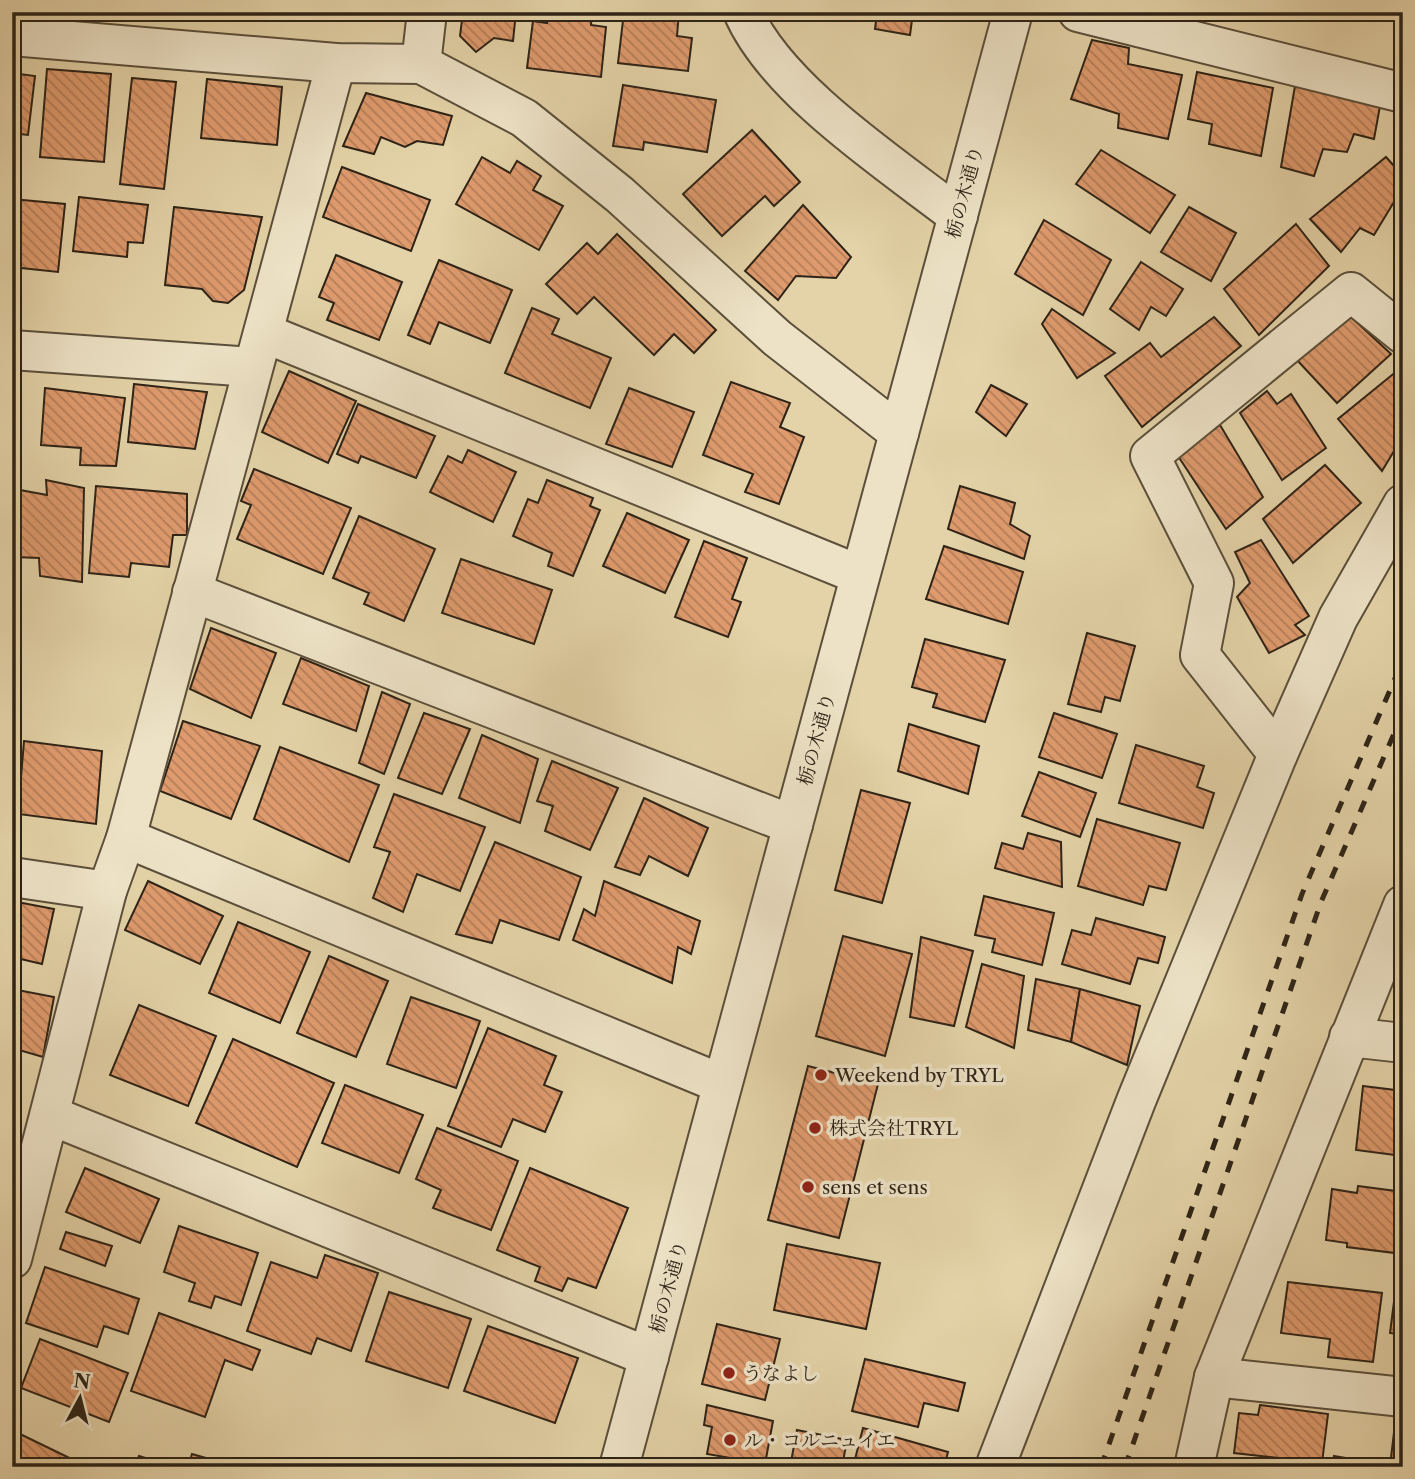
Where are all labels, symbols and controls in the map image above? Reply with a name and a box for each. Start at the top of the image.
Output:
street label: 栃の木通り [941,143,988,241]
street label: 栃の木通り [793,690,840,788]
place label: Weekend by TRYL [834,1064,1004,1087]
marker: Weekend by TRYL [813,1067,829,1083]
place label: 株式会社TRYL [829,1117,959,1140]
marker: 株式会社TRYL [807,1120,823,1136]
place label: sens et sens [822,1176,928,1199]
marker: sens et sens [800,1179,816,1195]
street label: 栃の木通り [645,1238,692,1336]
place label: うなよし [743,1362,819,1385]
north arrow [46,1364,116,1434]
marker: うなよし [721,1365,737,1381]
text: N [72,1369,92,1394]
place label: ル・コルニュイエ [744,1429,895,1452]
marker: ル・コルニュイエ [722,1432,738,1448]

